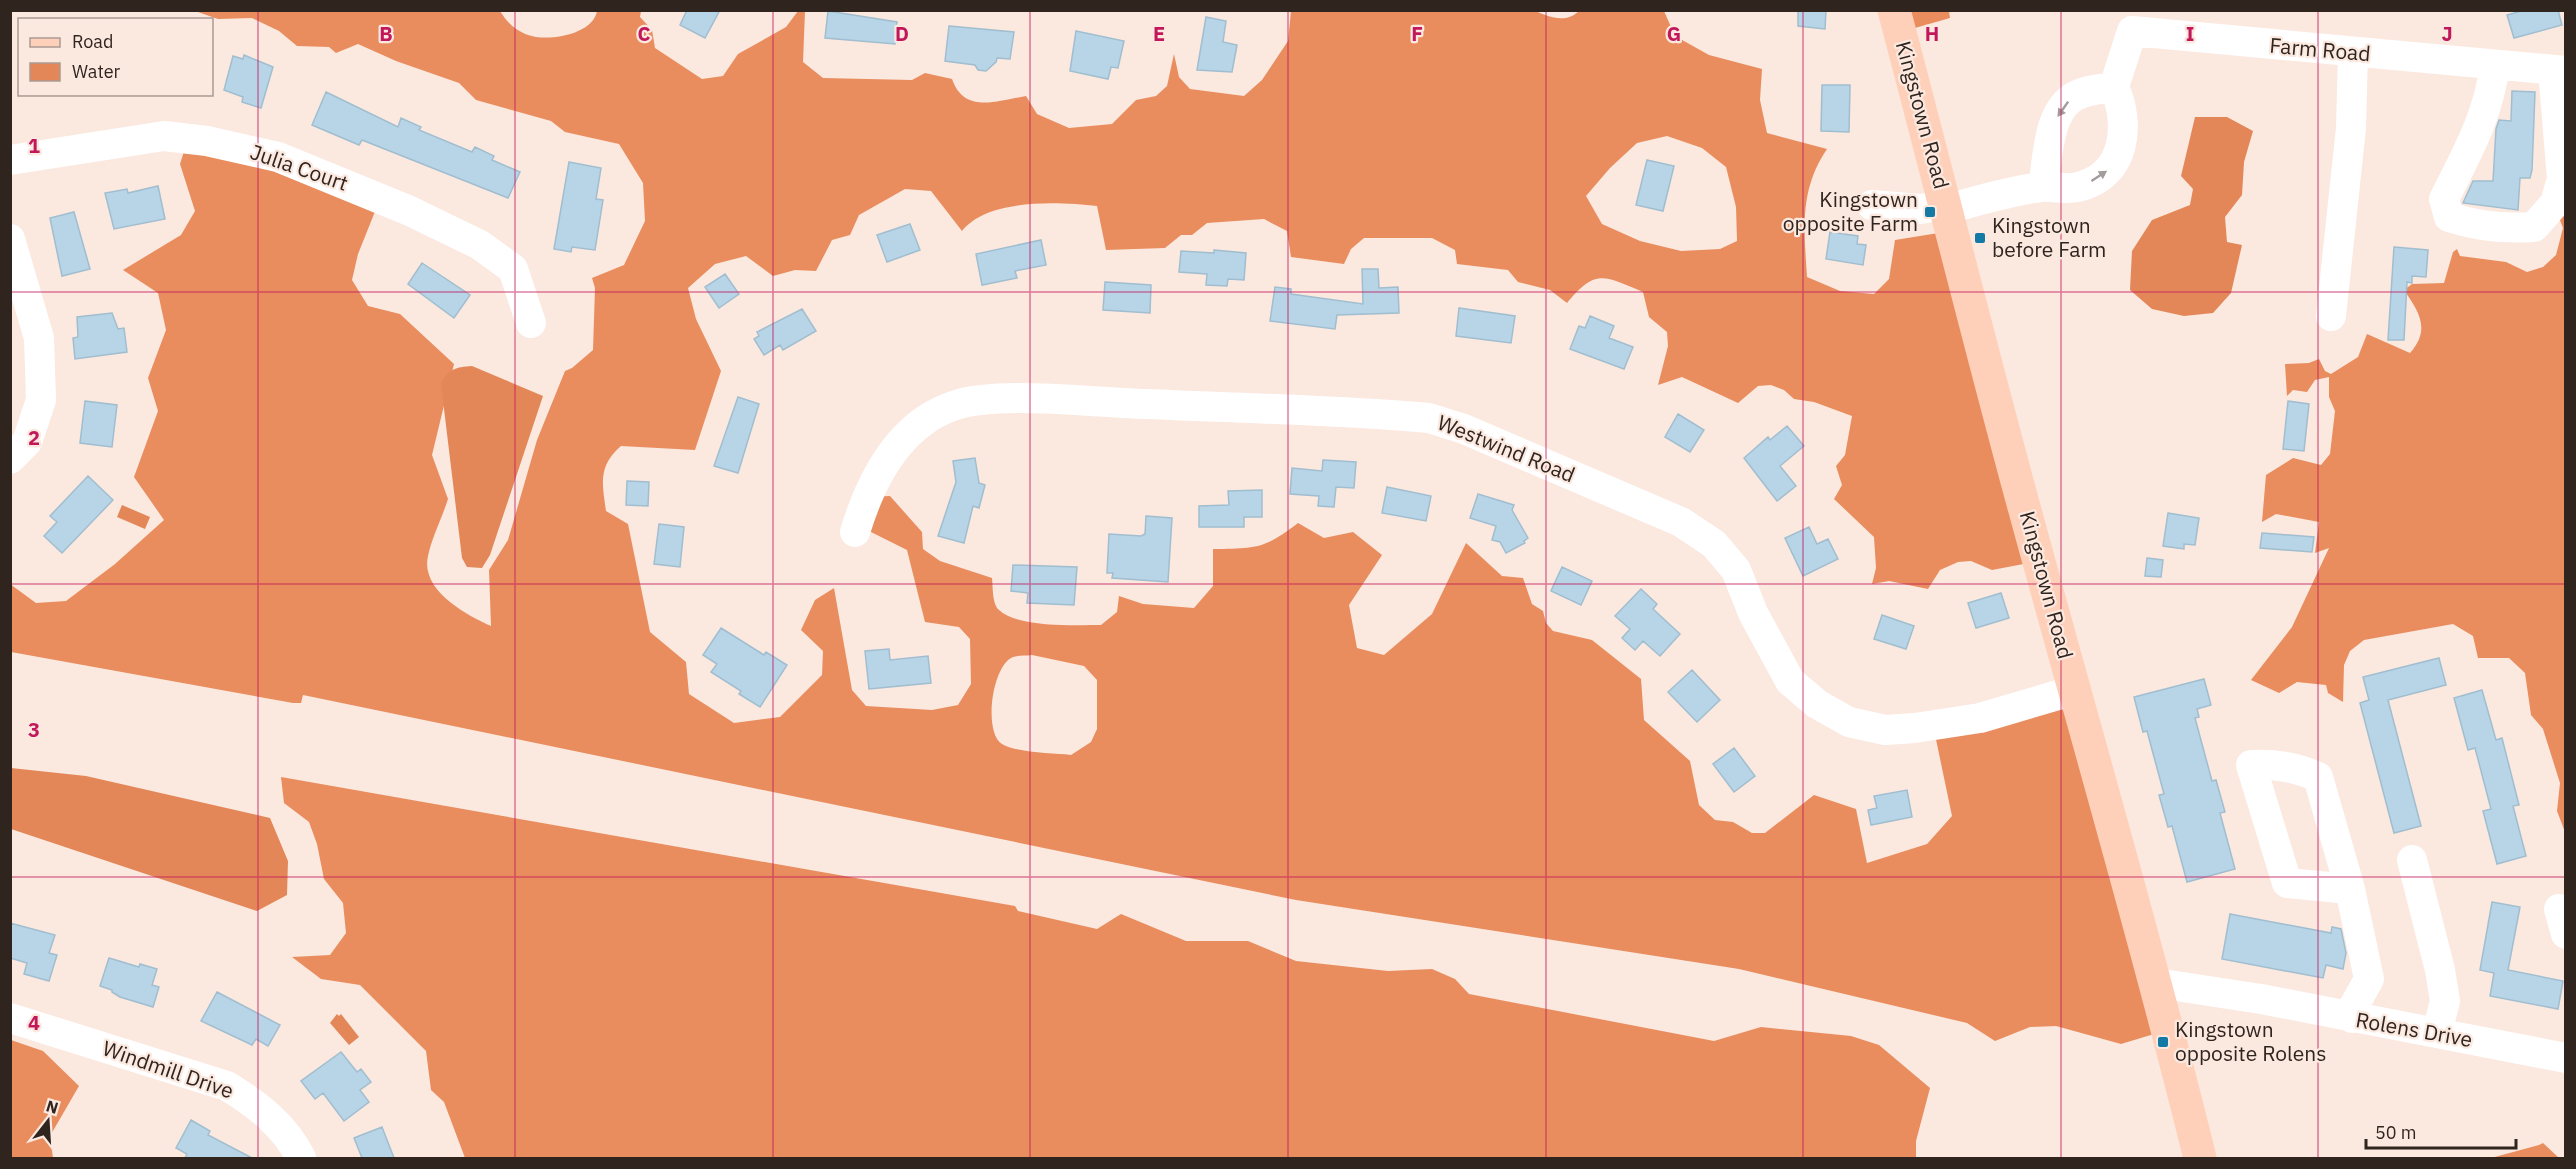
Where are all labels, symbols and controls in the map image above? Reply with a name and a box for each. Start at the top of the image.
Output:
legend [18,18,213,96]
text: B [379,20,393,47]
text: C [637,20,651,47]
text: D [895,20,909,47]
text: E [1153,20,1165,47]
text: F [1411,20,1423,47]
text: G [1667,20,1681,47]
text: H [1925,20,1939,47]
text: I [2186,20,2194,47]
text: J [2441,20,2453,47]
text: Road [72,30,113,53]
street label: Farm Road [2268,31,2372,67]
street label: Kingstown Road [1890,38,1956,192]
text: Water [72,60,121,83]
one-way arrow [2057,101,2069,117]
text: 1 [28,132,40,159]
street label: Julia Court [247,137,352,197]
one-way arrow [2090,171,2107,182]
place label: Kingstown opposite Farm [1783,185,1918,237]
marker: Kingstown opposite Farm [1923,205,1937,219]
place label: Kingstown before Farm [1992,211,2106,263]
marker: Kingstown before Farm [1973,231,1987,245]
street label: Westwind Road [1433,408,1579,488]
text: 2 [28,424,40,451]
street label: Kingstown Road [2014,508,2080,662]
text: 3 [28,716,40,743]
street label: Rolens Drive [2354,1005,2475,1053]
text: 4 [28,1009,40,1036]
place label: Kingstown opposite Rolens [2175,1015,2326,1067]
street label: Windmill Drive [99,1034,237,1105]
marker: Kingstown opposite Rolens [2156,1035,2170,1049]
north arrow [18,1091,78,1151]
text: N [44,1095,61,1118]
scale bar [2366,1112,2516,1150]
text: 50 m [2375,1121,2417,1144]

